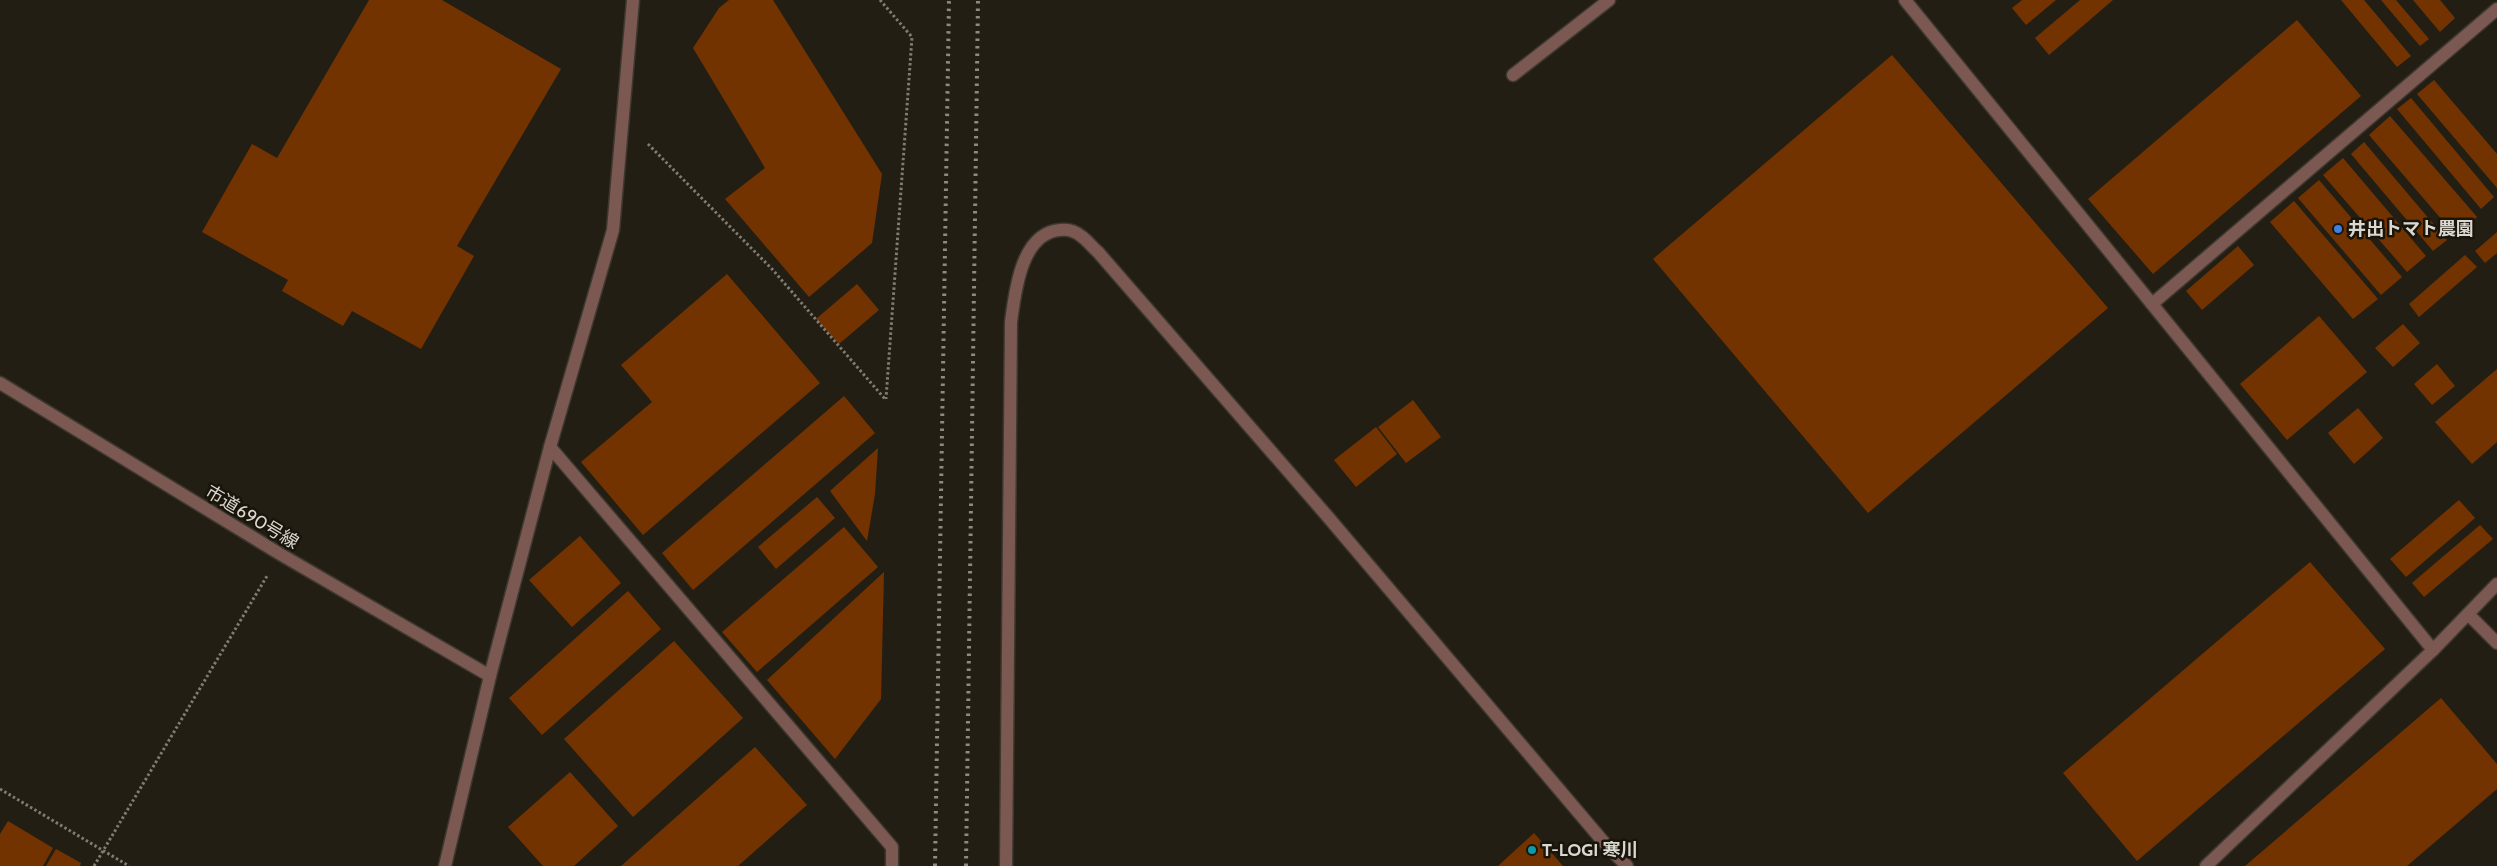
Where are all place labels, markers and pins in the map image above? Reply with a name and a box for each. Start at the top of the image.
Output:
place label: 井出トマト農園 [2348,218,2474,240]
marker: 井出トマト農園 [2332,223,2344,235]
place label: T-LOGI 寒川 [1542,839,1638,861]
marker: T-LOGI 寒川 [1526,844,1538,856]

